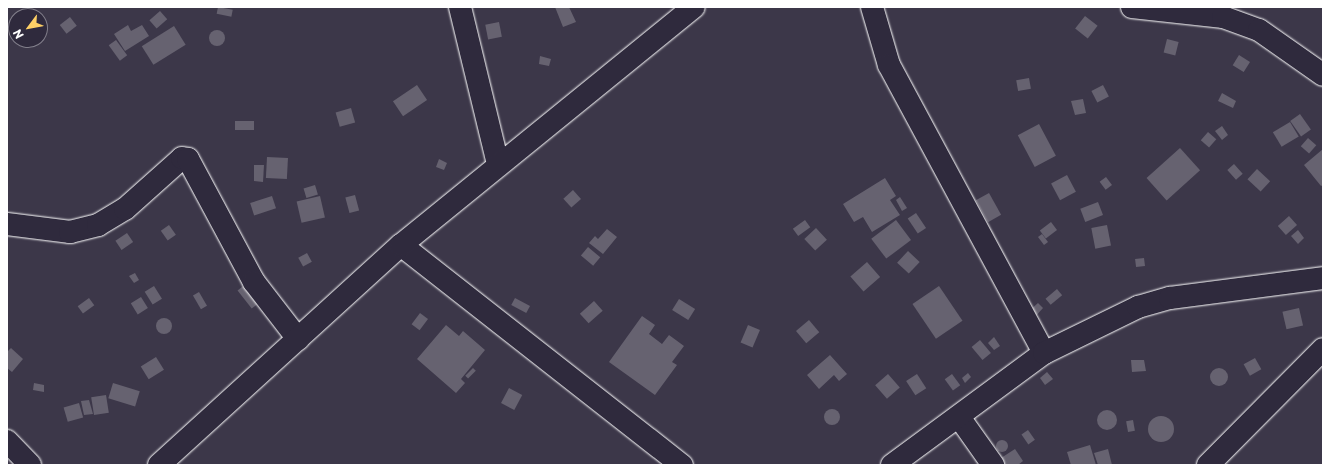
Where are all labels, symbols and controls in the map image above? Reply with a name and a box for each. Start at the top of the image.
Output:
north arrow [8,8,48,48]
text: N [9,26,28,42]

